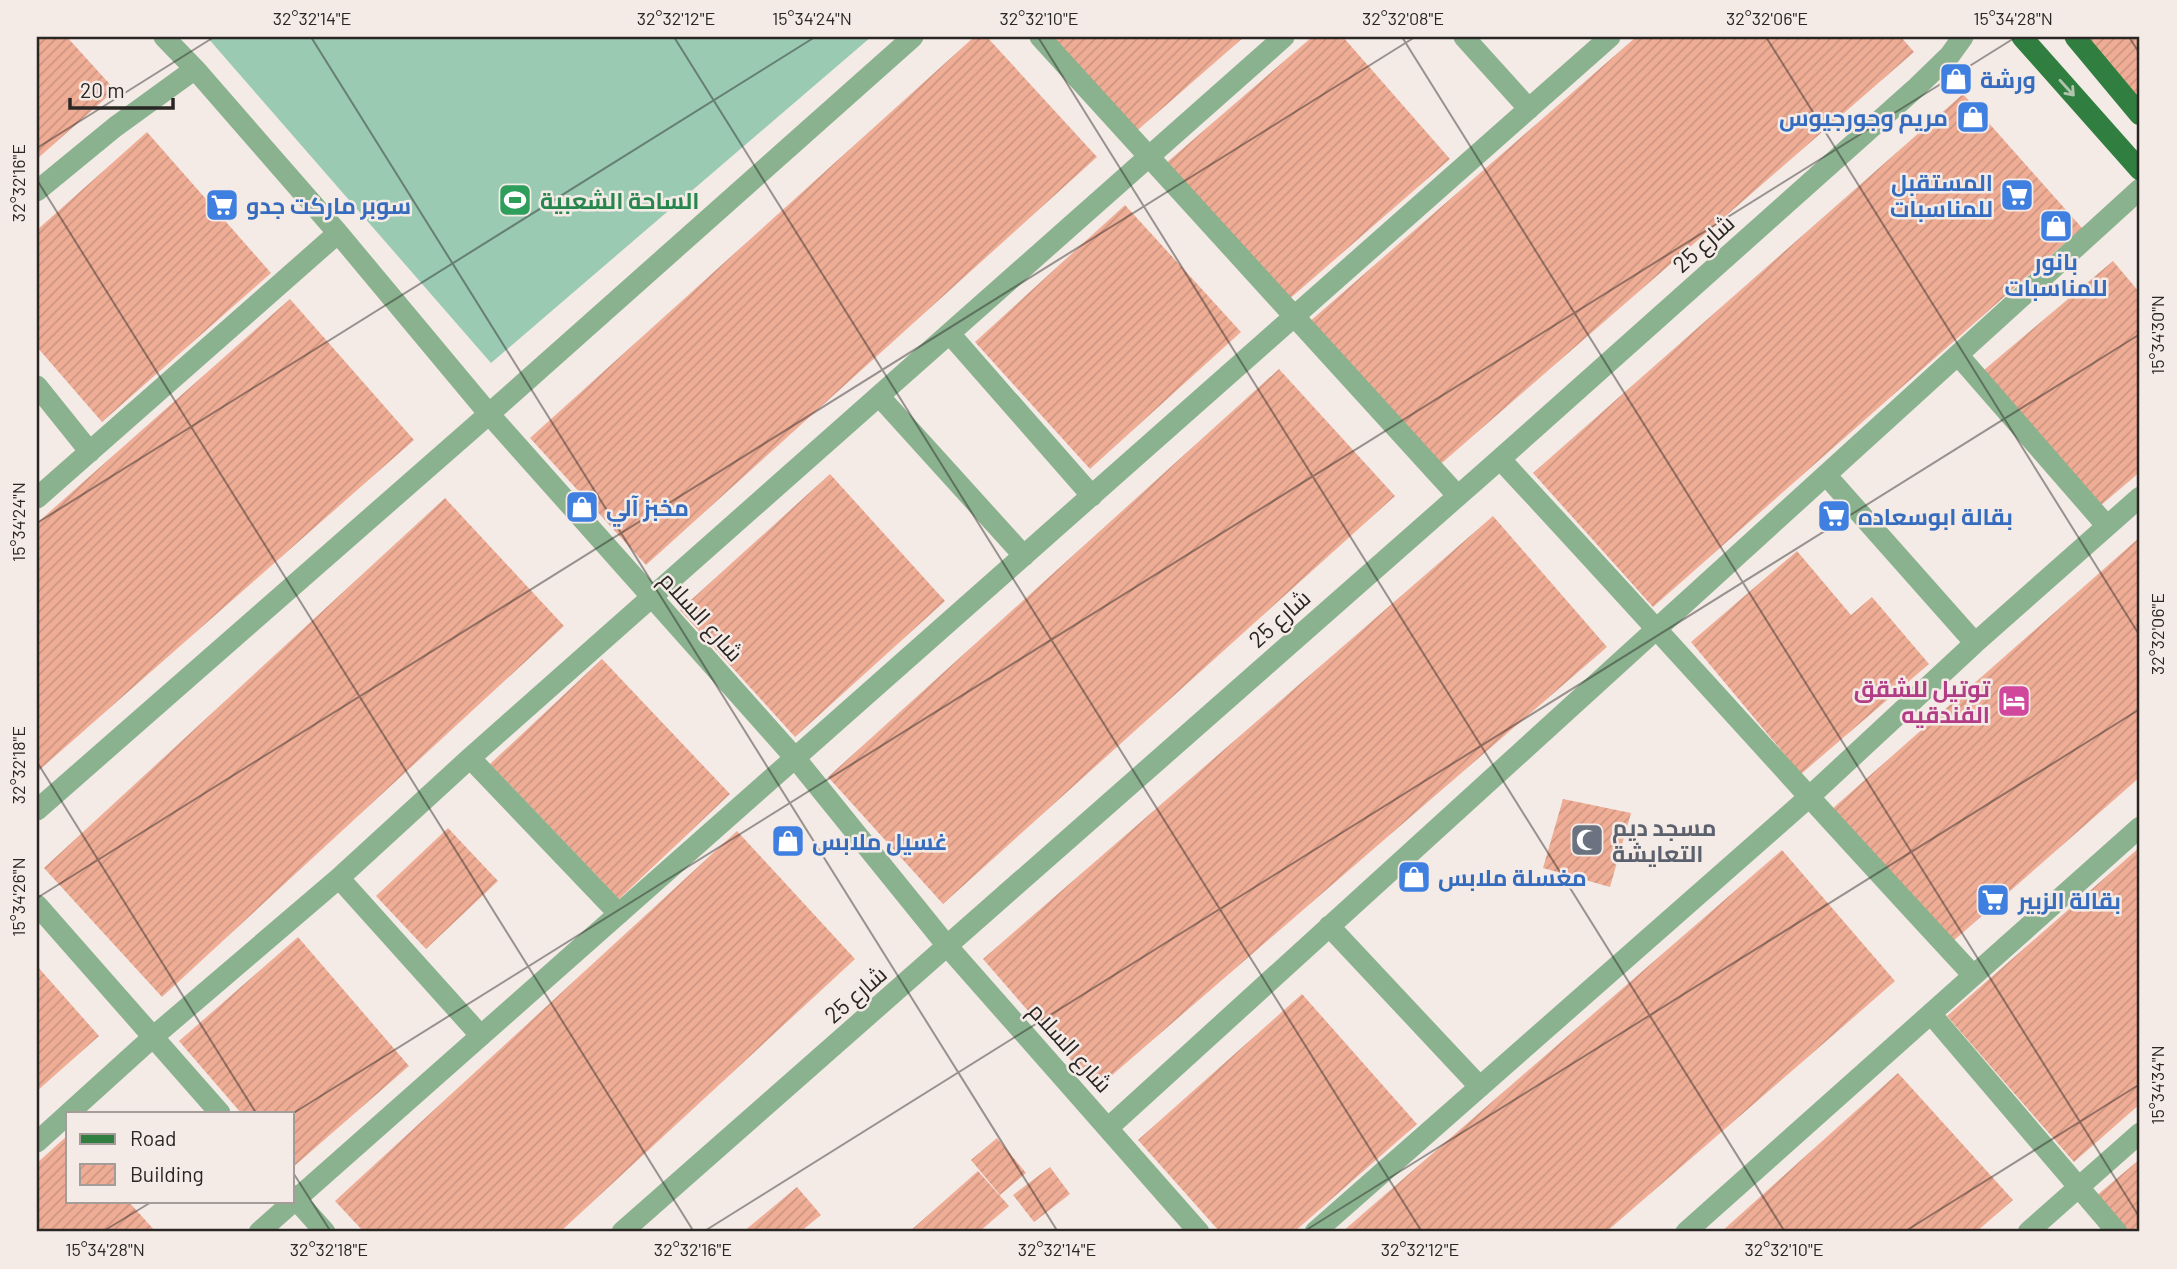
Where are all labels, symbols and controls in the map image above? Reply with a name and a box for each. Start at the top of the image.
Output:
text: 32°32'14"E [273,7,351,29]
text: 32°32'12"E [637,7,715,29]
text: 15°34'24"N [772,7,852,29]
text: 32°32'10"E [999,7,1079,29]
text: 32°32'08"E [1362,7,1444,29]
text: 32°32'06"E [1726,7,1808,29]
text: 15°34'28"N [1973,7,2053,29]
shop icon: ورشة [1937,60,1975,98]
place label: ورشة [1980,65,2036,94]
scale bar [70,66,173,110]
text: 20 m [80,77,125,102]
one-way arrow [2059,79,2075,97]
shop icon: مريم وجورجيوس [1954,98,1992,136]
place label: مريم وجورجيوس [1779,103,1948,134]
text: 32°32'16"E [7,144,29,222]
place label: المستقبل للمناسبات [1890,168,1993,222]
supermarket icon: المستقبل للمناسبات [1998,176,2036,214]
sports icon: الساحة الشعبية [496,181,534,219]
supermarket icon: سوبر ماركت جدو [203,186,241,224]
place label: الساحة الشعبية [540,186,699,214]
place label: سوبر ماركت جدو [246,191,411,220]
shop icon: بانور للمناسبات [2037,207,2075,245]
street label: شارع 25 [1666,208,1742,280]
place label: بانور للمناسبات [2005,247,2107,301]
text: 15°34'30"N [2146,295,2168,375]
text: 15°34'24"N [7,482,29,562]
shop icon: مخبز آلي [563,488,601,526]
place label: مخبز آلي [606,493,689,527]
supermarket icon: بقالة ابوسعاده [1815,497,1853,535]
place label: بقالة ابوسعاده [1858,502,2013,531]
street label: شارع السلام [652,565,750,669]
street label: شارع 25 [1242,583,1318,655]
text: 32°32'06"E [2146,593,2168,675]
place label: توتيل للشقق الفندقيه [1854,674,1991,728]
hotel icon: توتيل للشقق الفندقيه [1995,682,2033,720]
text: 32°32'18"E [7,726,29,804]
place label: مسجد ديم التعايشة [1612,813,1717,867]
mosque icon: مسجد ديم التعايشة [1568,821,1606,859]
shop icon: غسيل ملابس [769,822,807,860]
place label: غسيل ملابس [812,827,948,856]
text: 15°34'26"N [7,857,29,937]
shop icon: مغسلة ملابس [1395,858,1433,896]
place label: مغسلة ملابس [1438,863,1587,892]
supermarket icon: بقالة الزبير [1974,881,2012,919]
place label: بقالة الزبير [2017,886,2121,915]
street label: شارع 25 [818,959,894,1031]
street label: شارع السلام [1021,996,1119,1100]
text: 15°34'34"N [2146,1045,2168,1125]
legend [66,1112,294,1202]
text: Road [130,1125,176,1150]
text: Building [130,1161,204,1186]
text: 15°34'28"N [65,1238,145,1260]
text: 32°32'18"E [290,1238,368,1260]
text: 32°32'16"E [654,1238,732,1260]
text: 32°32'14"E [1018,1238,1096,1260]
text: 32°32'12"E [1381,1238,1459,1260]
text: 32°32'10"E [1744,1238,1824,1260]

